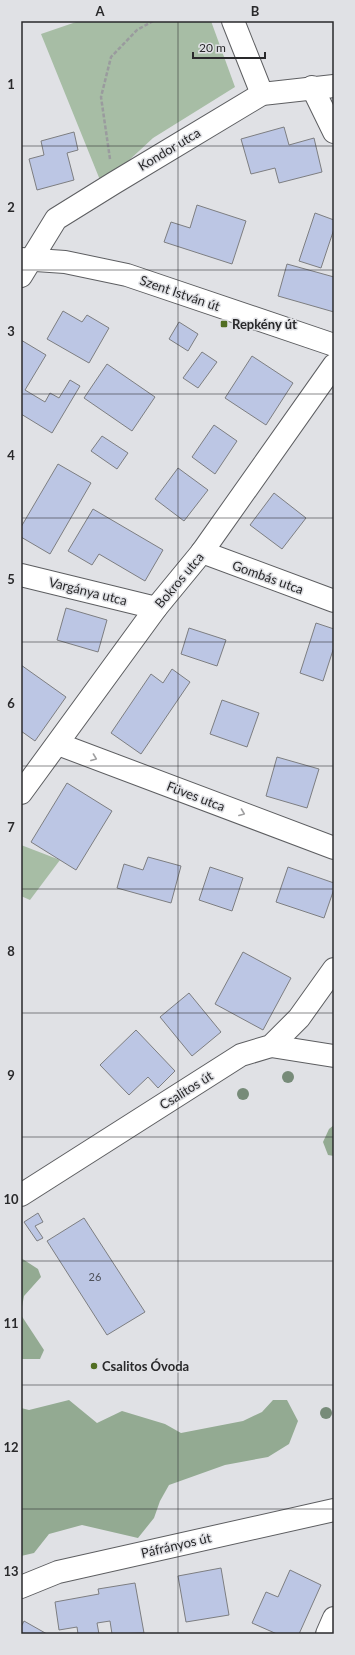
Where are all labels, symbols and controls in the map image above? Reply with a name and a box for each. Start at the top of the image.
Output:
text: A [94,3,105,19]
text: B [251,3,260,19]
scale bar [193,34,265,60]
text: 20 m [199,40,226,55]
text: 1 [7,76,15,92]
street label: Kondor utca [135,124,203,174]
text: 2 [7,199,15,215]
street label: Szent István út [138,272,223,314]
place label: Repkény út [232,316,297,332]
marker: Repkény út [219,319,229,329]
text: 3 [7,323,15,339]
text: 4 [7,447,15,463]
street label: Bokros utca [151,549,207,611]
street label: Gombás utca [230,557,306,597]
text: 5 [7,571,15,587]
street label: Vargánya utca [47,574,129,608]
text: 6 [7,695,15,711]
one-way arrow [91,753,98,761]
street label: Füves utca [165,778,227,814]
one-way arrow [239,809,246,817]
text: 7 [7,819,15,835]
text: 8 [7,943,15,959]
text: 9 [7,1067,15,1083]
street label: Csalitos út [156,1067,216,1113]
text: 10 [3,1191,19,1207]
house number: 26 [89,1270,101,1283]
text: 11 [3,1315,19,1331]
place label: Csalitos Óvoda [102,1358,189,1374]
marker: Csalitos Óvoda [89,1361,99,1371]
text: 12 [3,1439,19,1455]
street label: Páfrányos út [139,1529,213,1561]
text: 13 [3,1563,19,1579]

